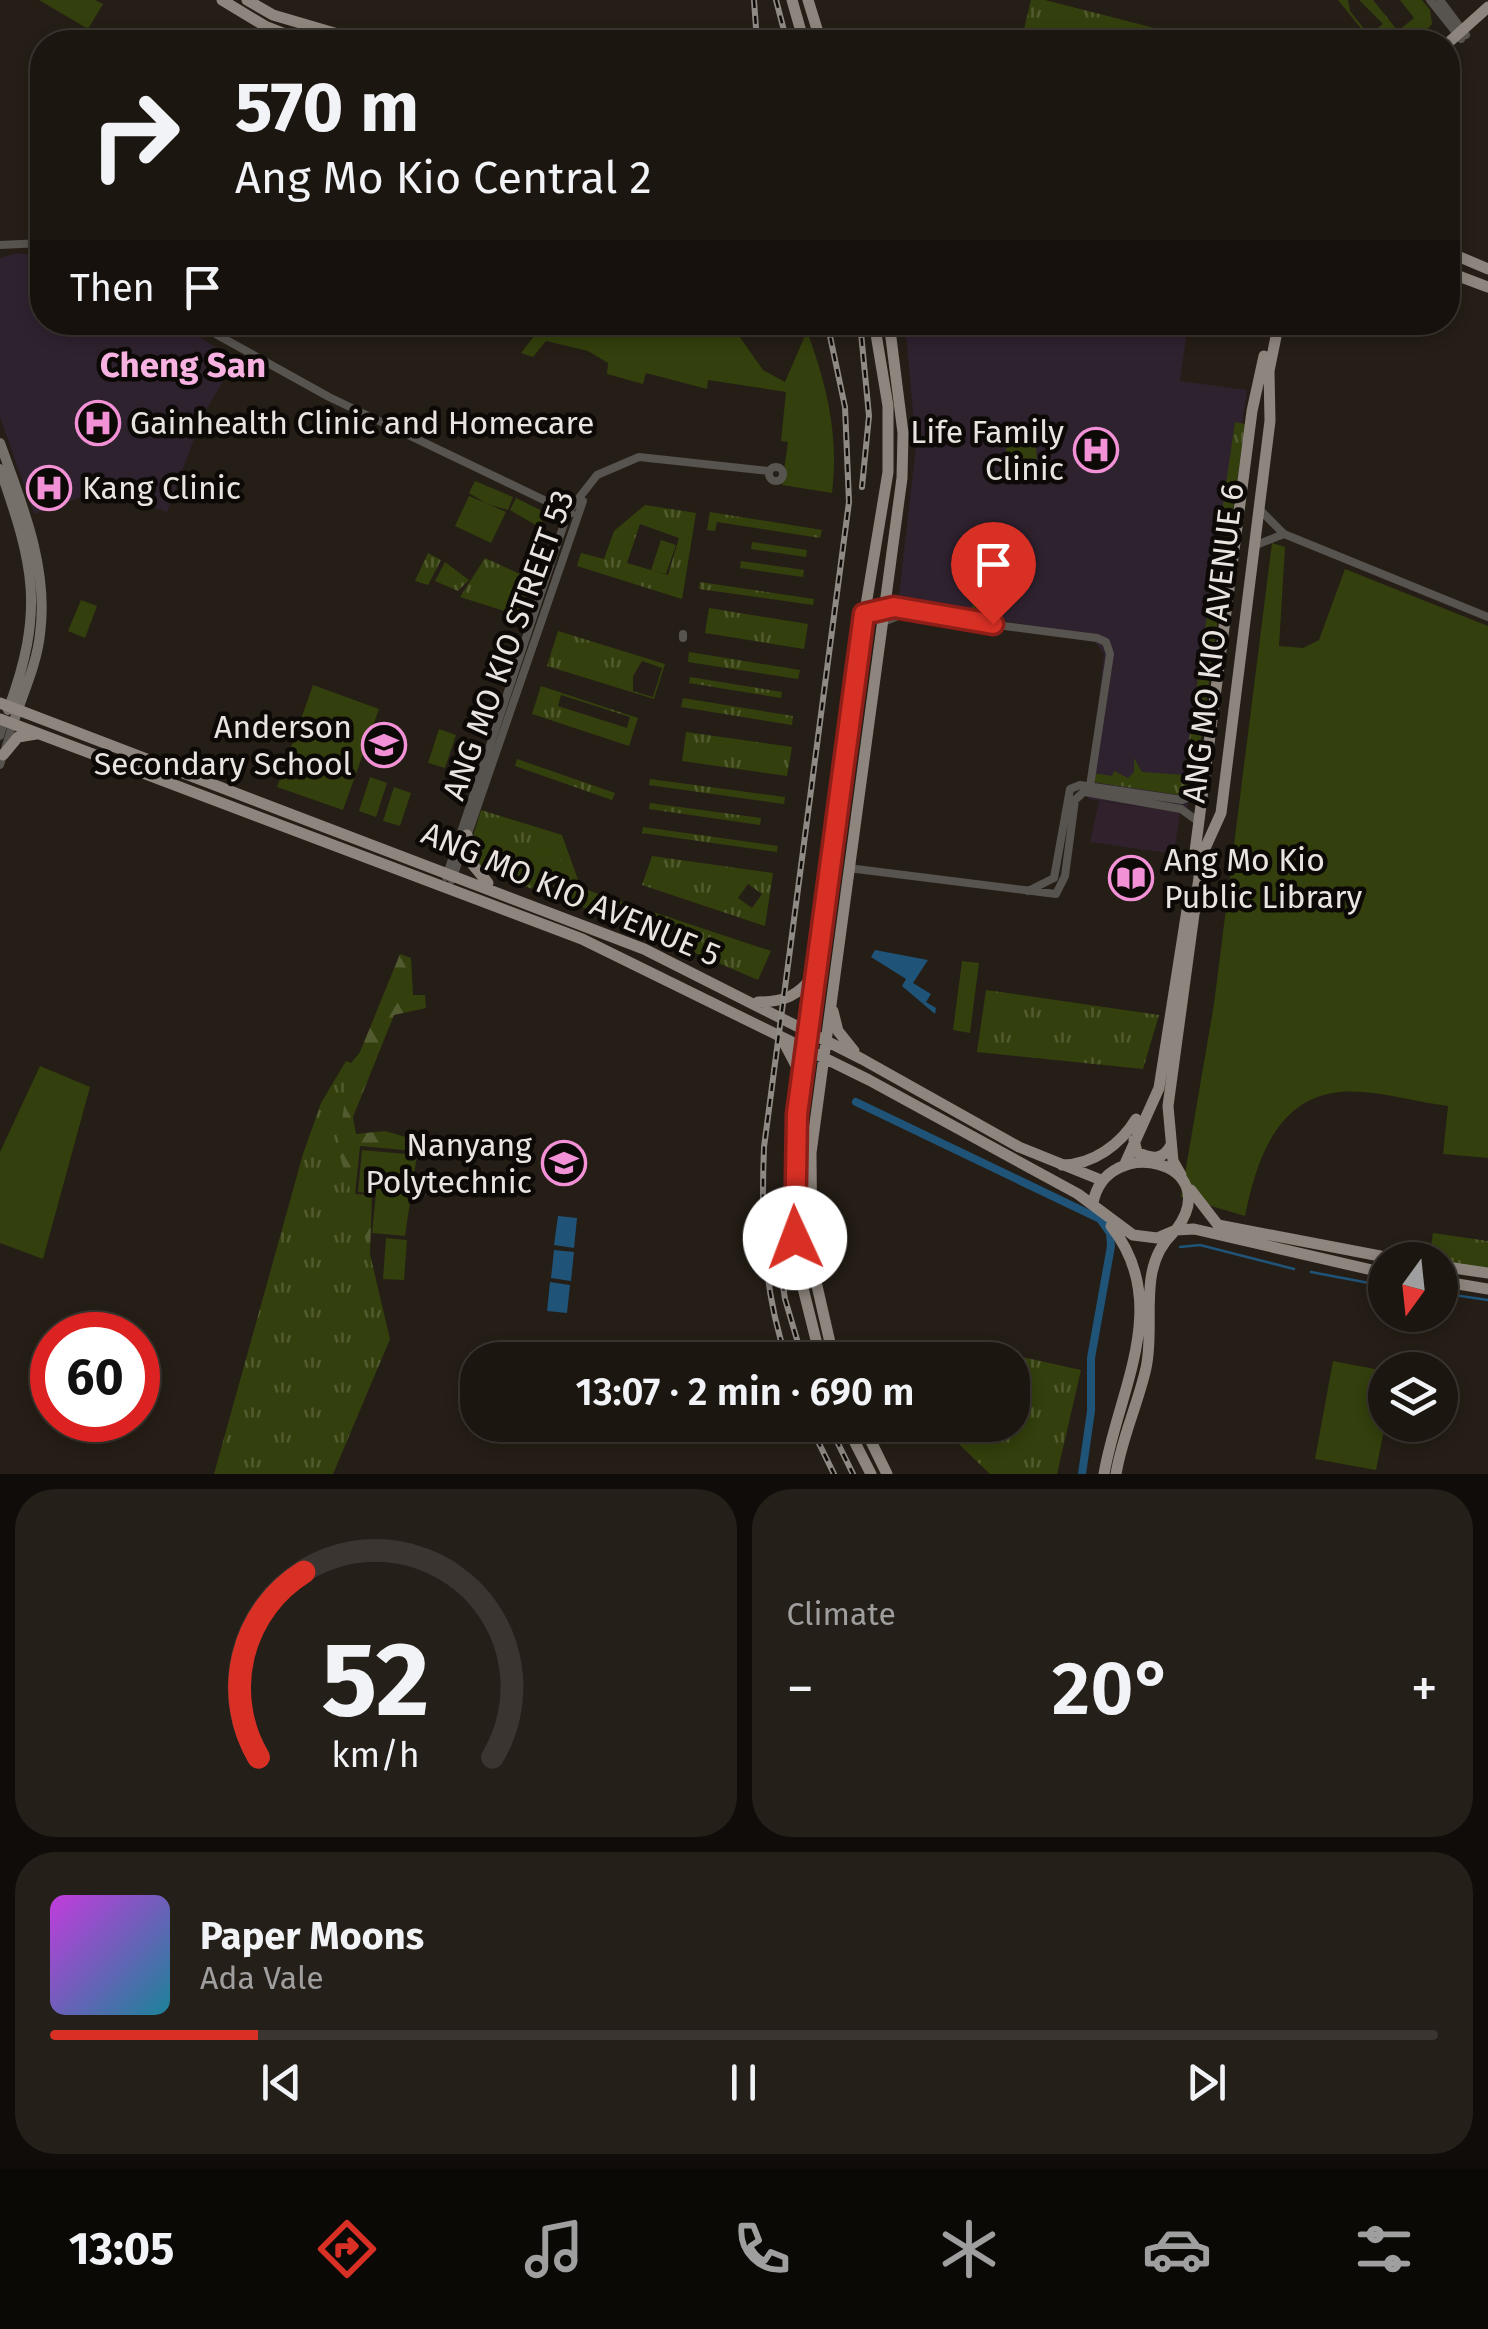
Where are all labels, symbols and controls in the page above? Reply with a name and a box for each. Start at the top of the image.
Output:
text: 570 m [235,66,419,150]
icon: right [70,70,200,200]
text: Ang Mo Kio Central 2 [235,151,652,205]
icon: arrive [175,260,230,315]
text: Then [70,265,155,311]
district label: Cheng San [100,344,266,386]
hospital icon: Gainhealth Clinic and Homecare [75,400,121,446]
place label: Gainhealth Clinic and Homecare [130,404,594,442]
place label: Life Family Clinic [910,413,1064,488]
hospital icon: Life Family Clinic [1073,427,1119,473]
hospital icon: Kang Clinic [26,465,72,511]
place label: Kang Clinic [82,469,241,507]
street label: ANG MO KIO AVENUE 6 [1175,481,1251,805]
street label: ANG MO KIO STREET 53 [434,485,582,805]
pin [951,522,1036,625]
icon: arrive [966,537,1021,592]
place label: Anderson Secondary School [94,708,352,783]
school or university icon: Anderson Secondary School [361,722,407,768]
street label: ANG MO KIO AVENUE 5 [416,814,726,974]
place label: Ang Mo Kio Public Library [1164,841,1362,916]
library icon: Ang Mo Kio Public Library [1108,855,1154,901]
place label: Nanyang Polytechnic [365,1126,532,1201]
school or university icon: Nanyang Polytechnic [541,1140,587,1186]
position arrow [743,1186,847,1290]
north arrow [1368,1242,1458,1332]
map controls [1368,1242,1458,1442]
speed limit sign: 60 [30,1312,160,1442]
button: layers [1368,1352,1458,1442]
text: 13:07 · 2 min · 690 m [576,1369,914,1415]
text: Climate [787,1595,896,1633]
text: 52 [322,1618,430,1743]
text: 20° [1052,1644,1173,1734]
text: − [787,1656,814,1722]
text: + [1411,1656,1438,1722]
text: km/h [332,1734,420,1776]
text: Paper Moons [200,1913,424,1959]
text: Ada Vale [200,1959,324,1997]
icon: previous [254,2055,309,2110]
icon: pause [716,2055,771,2110]
icon: next [1179,2055,1234,2110]
icon: directions [312,2214,382,2284]
icon: music [519,2214,589,2284]
icon: phone [727,2214,797,2284]
icon: climate [934,2214,1004,2284]
icon: car [1142,2214,1212,2284]
icon: filters [1349,2214,1419,2284]
text: 13:05 [69,2222,174,2276]

